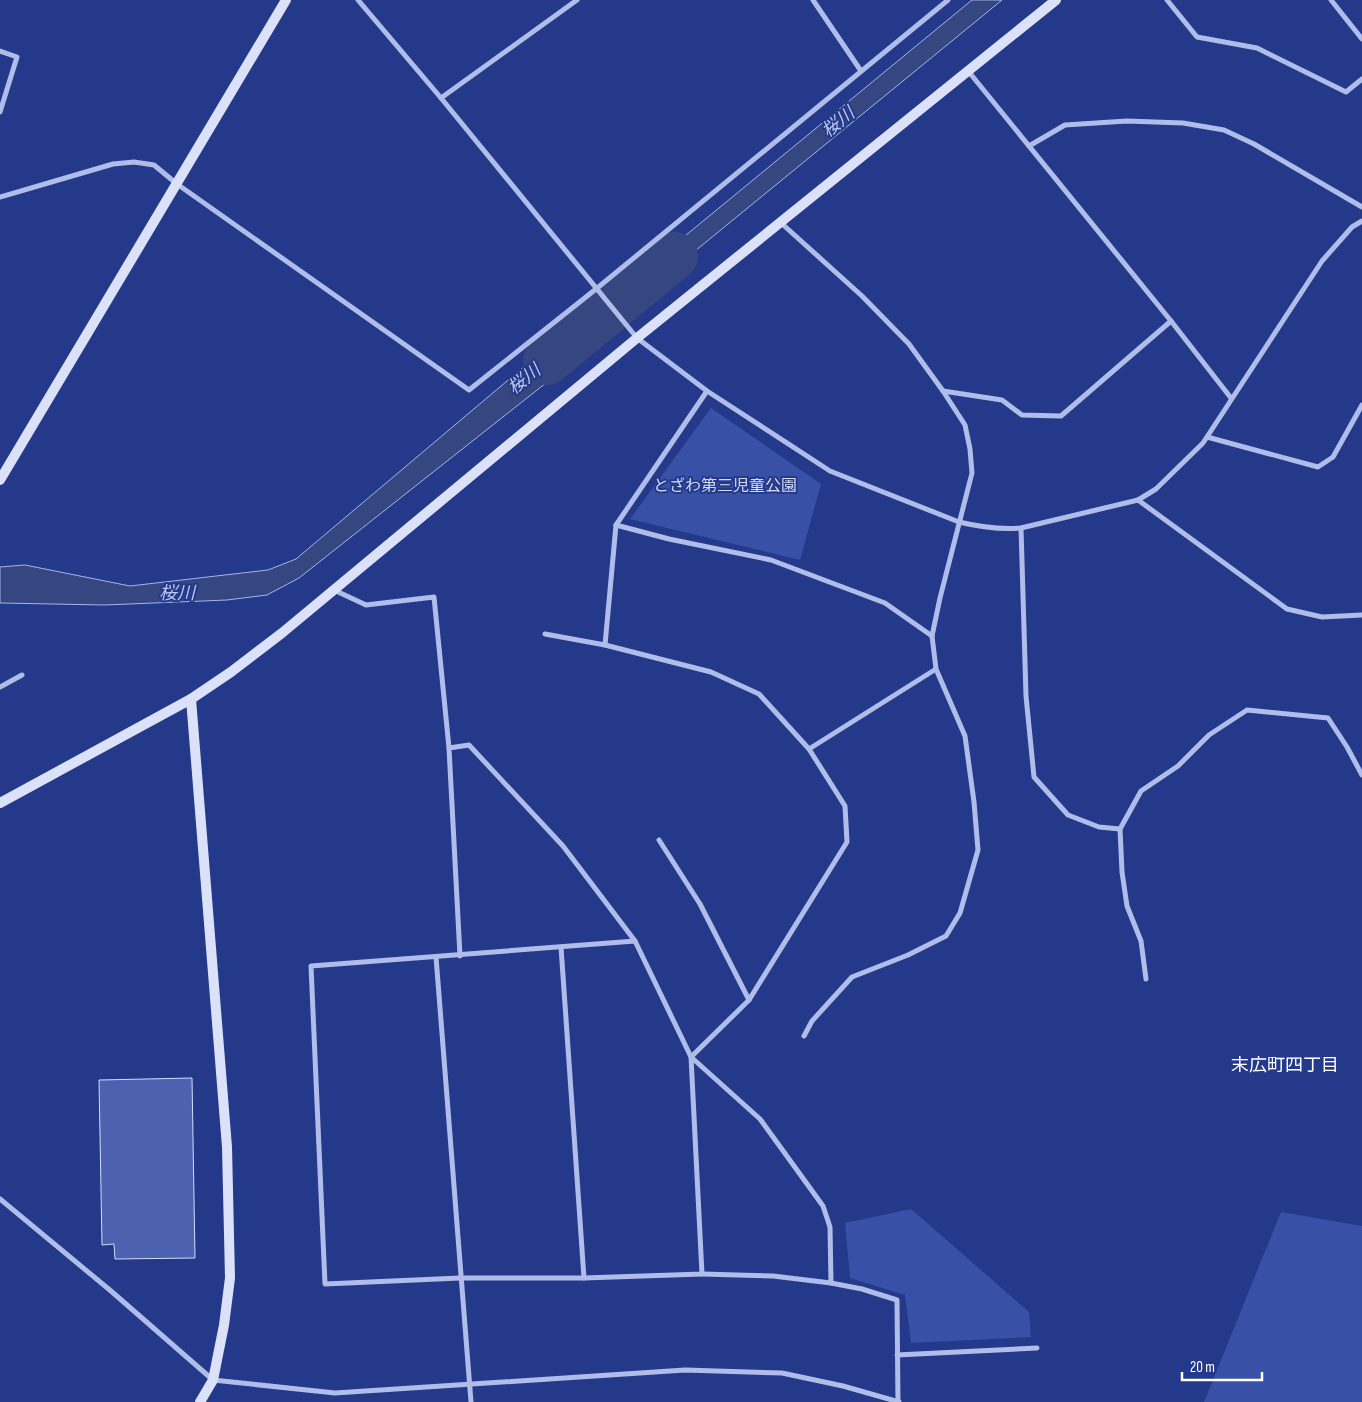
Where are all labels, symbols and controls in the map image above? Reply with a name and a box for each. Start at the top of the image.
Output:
water label: 桜川 [818,102,860,142]
water label: 桜川 [504,359,546,399]
park label: とざわ第三児童公園 [653,477,797,496]
water label: 桜川 [159,583,197,604]
district label: 末広町四丁目 [1231,1055,1339,1076]
scale bar [1182,1350,1262,1382]
text: 20 m [1190,1358,1215,1377]

